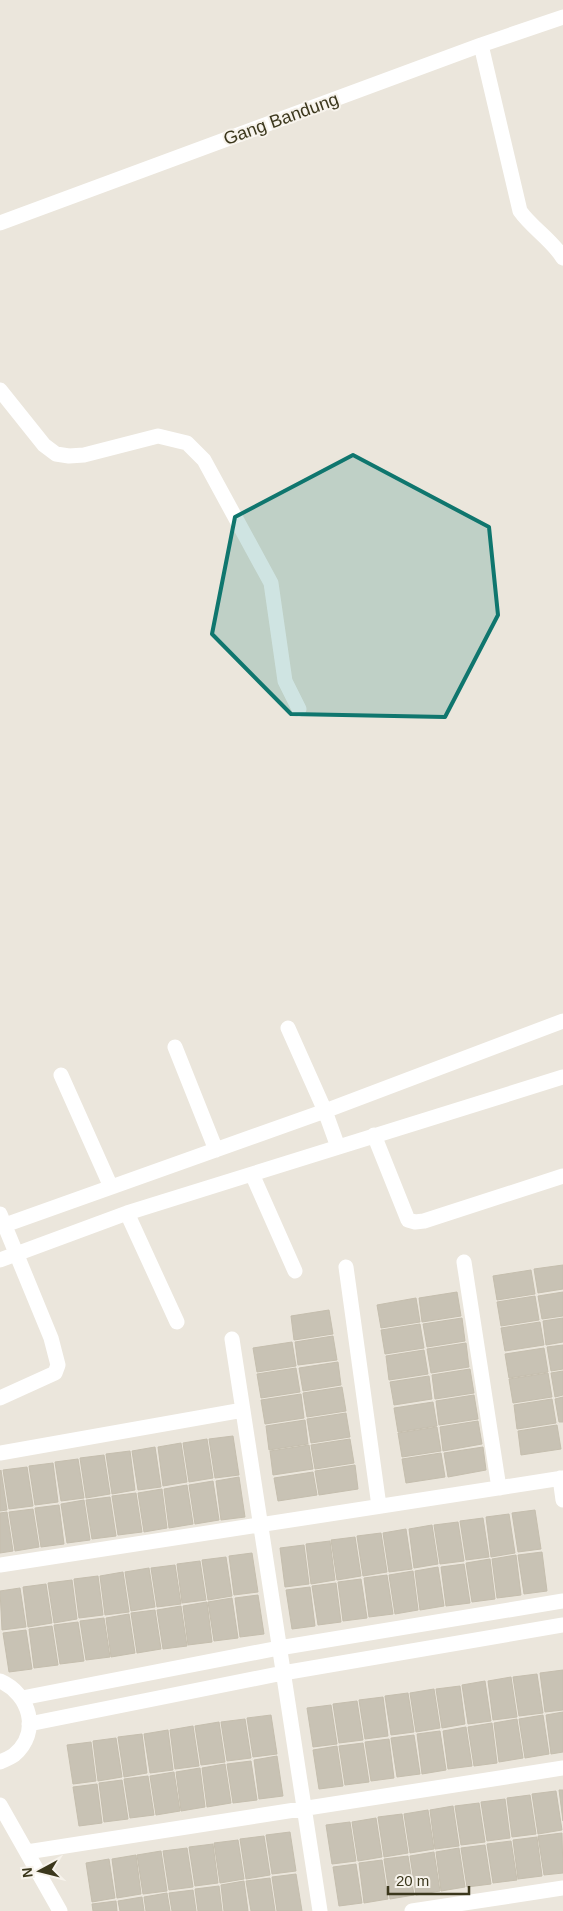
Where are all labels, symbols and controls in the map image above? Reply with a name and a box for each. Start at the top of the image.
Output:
street label: Gang Bandung [221,89,341,149]
north arrow [15,1846,65,1896]
scale bar [388,1864,469,1896]
text: N [19,1867,36,1879]
text: 20 m [396,1872,429,1889]

